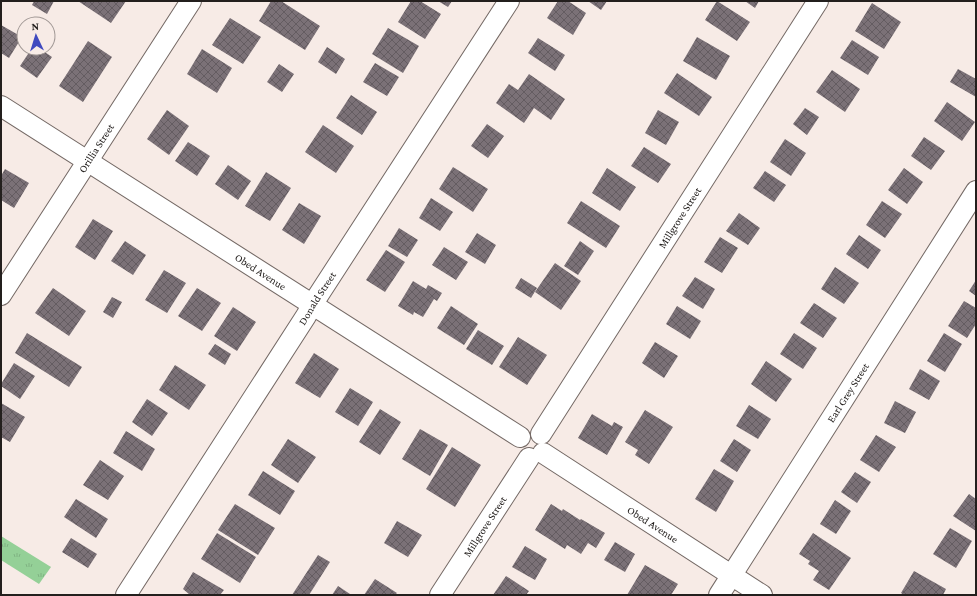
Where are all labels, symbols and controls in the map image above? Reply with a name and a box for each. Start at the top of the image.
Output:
north arrow [16,16,56,56]
text: N [31,20,40,32]
street label: Orillia Street [76,121,116,175]
street label: Millgrove Street [656,185,704,250]
street label: Obed Avenue [233,251,289,292]
street label: Donald Street [296,269,338,327]
street label: Earl Grey Street [824,360,871,425]
street label: Millgrove Street [461,493,509,559]
street label: Obed Avenue [625,503,681,545]

